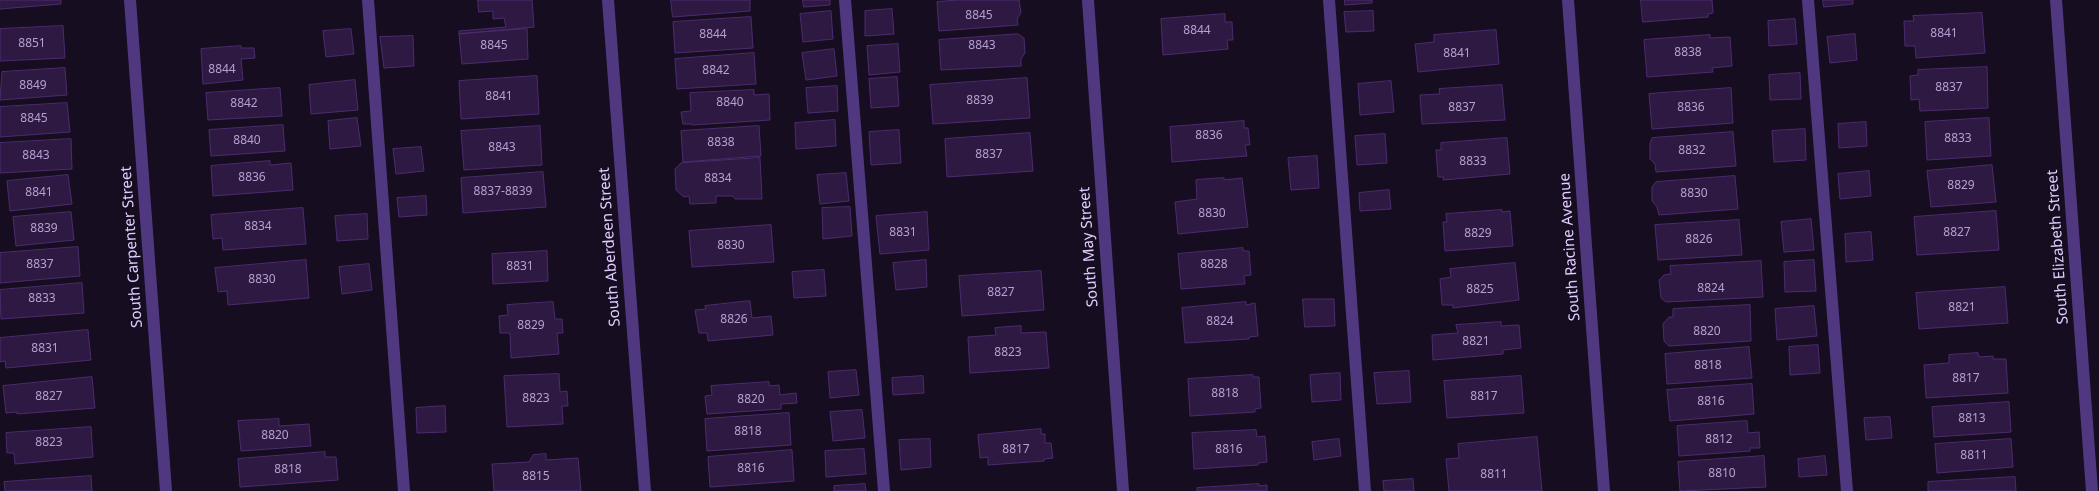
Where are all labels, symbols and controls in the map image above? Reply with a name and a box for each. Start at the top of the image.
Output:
house number: 8845 [965,9,993,23]
house number: 8844 [1183,24,1211,38]
house number: 8841 [1930,27,1958,41]
house number: 8844 [699,28,727,42]
house number: 8851 [18,37,46,51]
house number: 8845 [480,39,508,53]
house number: 8843 [968,39,996,53]
house number: 8838 [1674,46,1702,60]
house number: 8841 [1443,47,1471,61]
house number: 8844 [208,63,236,77]
house number: 8842 [702,64,730,78]
house number: 8849 [19,79,47,93]
house number: 8837 [1935,81,1963,95]
house number: 8841 [485,90,513,104]
house number: 8839 [966,94,994,108]
house number: 8840 [716,96,744,110]
house number: 8842 [230,97,258,111]
house number: 8837 [1448,101,1476,115]
house number: 8836 [1677,101,1705,115]
house number: 8845 [20,112,48,126]
house number: 8836 [1195,129,1223,143]
house number: 8833 [1944,132,1972,146]
house number: 8840 [233,134,261,148]
house number: 8838 [707,136,735,150]
house number: 8843 [488,141,516,155]
house number: 8832 [1678,144,1706,158]
house number: 8837 [975,148,1003,162]
house number: 8843 [22,149,50,163]
house number: 8833 [1459,155,1487,169]
street label: South Carpenter Street [117,166,147,328]
street label: South Aberdeen Street [595,167,625,327]
street label: South Elizabeth Street [2044,169,2072,325]
house number: 8836 [238,171,266,185]
house number: 8834 [704,172,732,186]
street label: South Racine Avenue [1556,172,1584,322]
house number: 8829 [1947,179,1975,193]
house number: 8837-8839 [474,185,532,199]
house number: 8841 [25,186,53,200]
street label: South May Street [1076,186,1102,308]
house number: 8830 [1680,187,1708,201]
house number: 8830 [1198,207,1226,221]
house number: 8834 [244,220,272,234]
house number: 8839 [30,222,58,236]
house number: 8831 [889,226,917,240]
house number: 8827 [1943,226,1971,240]
house number: 8829 [1464,227,1492,241]
house number: 8826 [1685,233,1713,247]
house number: 8830 [717,239,745,253]
house number: 8837 [26,258,54,272]
house number: 8828 [1200,258,1228,272]
house number: 8831 [506,260,534,274]
house number: 8830 [248,273,276,287]
house number: 8824 [1697,282,1725,296]
house number: 8825 [1466,283,1494,297]
house number: 8827 [987,286,1015,300]
house number: 8833 [28,292,56,306]
house number: 8821 [1948,301,1976,315]
house number: 8826 [720,313,748,327]
house number: 8824 [1206,315,1234,329]
house number: 8829 [517,319,545,333]
house number: 8820 [1693,325,1721,339]
house number: 8821 [1462,335,1490,349]
house number: 8831 [31,342,59,356]
house number: 8823 [994,346,1022,360]
house number: 8818 [1694,359,1722,373]
house number: 8817 [1952,372,1980,386]
house number: 8818 [1211,387,1239,401]
house number: 8827 [35,390,63,404]
house number: 8817 [1470,390,1498,404]
house number: 8823 [522,392,550,406]
house number: 8820 [737,393,765,407]
house number: 8816 [1697,395,1725,409]
house number: 8813 [1958,412,1986,426]
house number: 8818 [734,425,762,439]
house number: 8820 [261,429,289,443]
house number: 8812 [1705,433,1733,447]
house number: 8823 [35,436,63,450]
house number: 8817 [1002,443,1030,457]
house number: 8816 [1215,443,1243,457]
house number: 8811 [1960,449,1988,463]
house number: 8816 [737,462,765,476]
house number: 8818 [274,463,302,477]
house number: 8810 [1708,467,1736,481]
house number: 8811 [1480,468,1508,482]
house number: 8815 [522,470,550,484]

